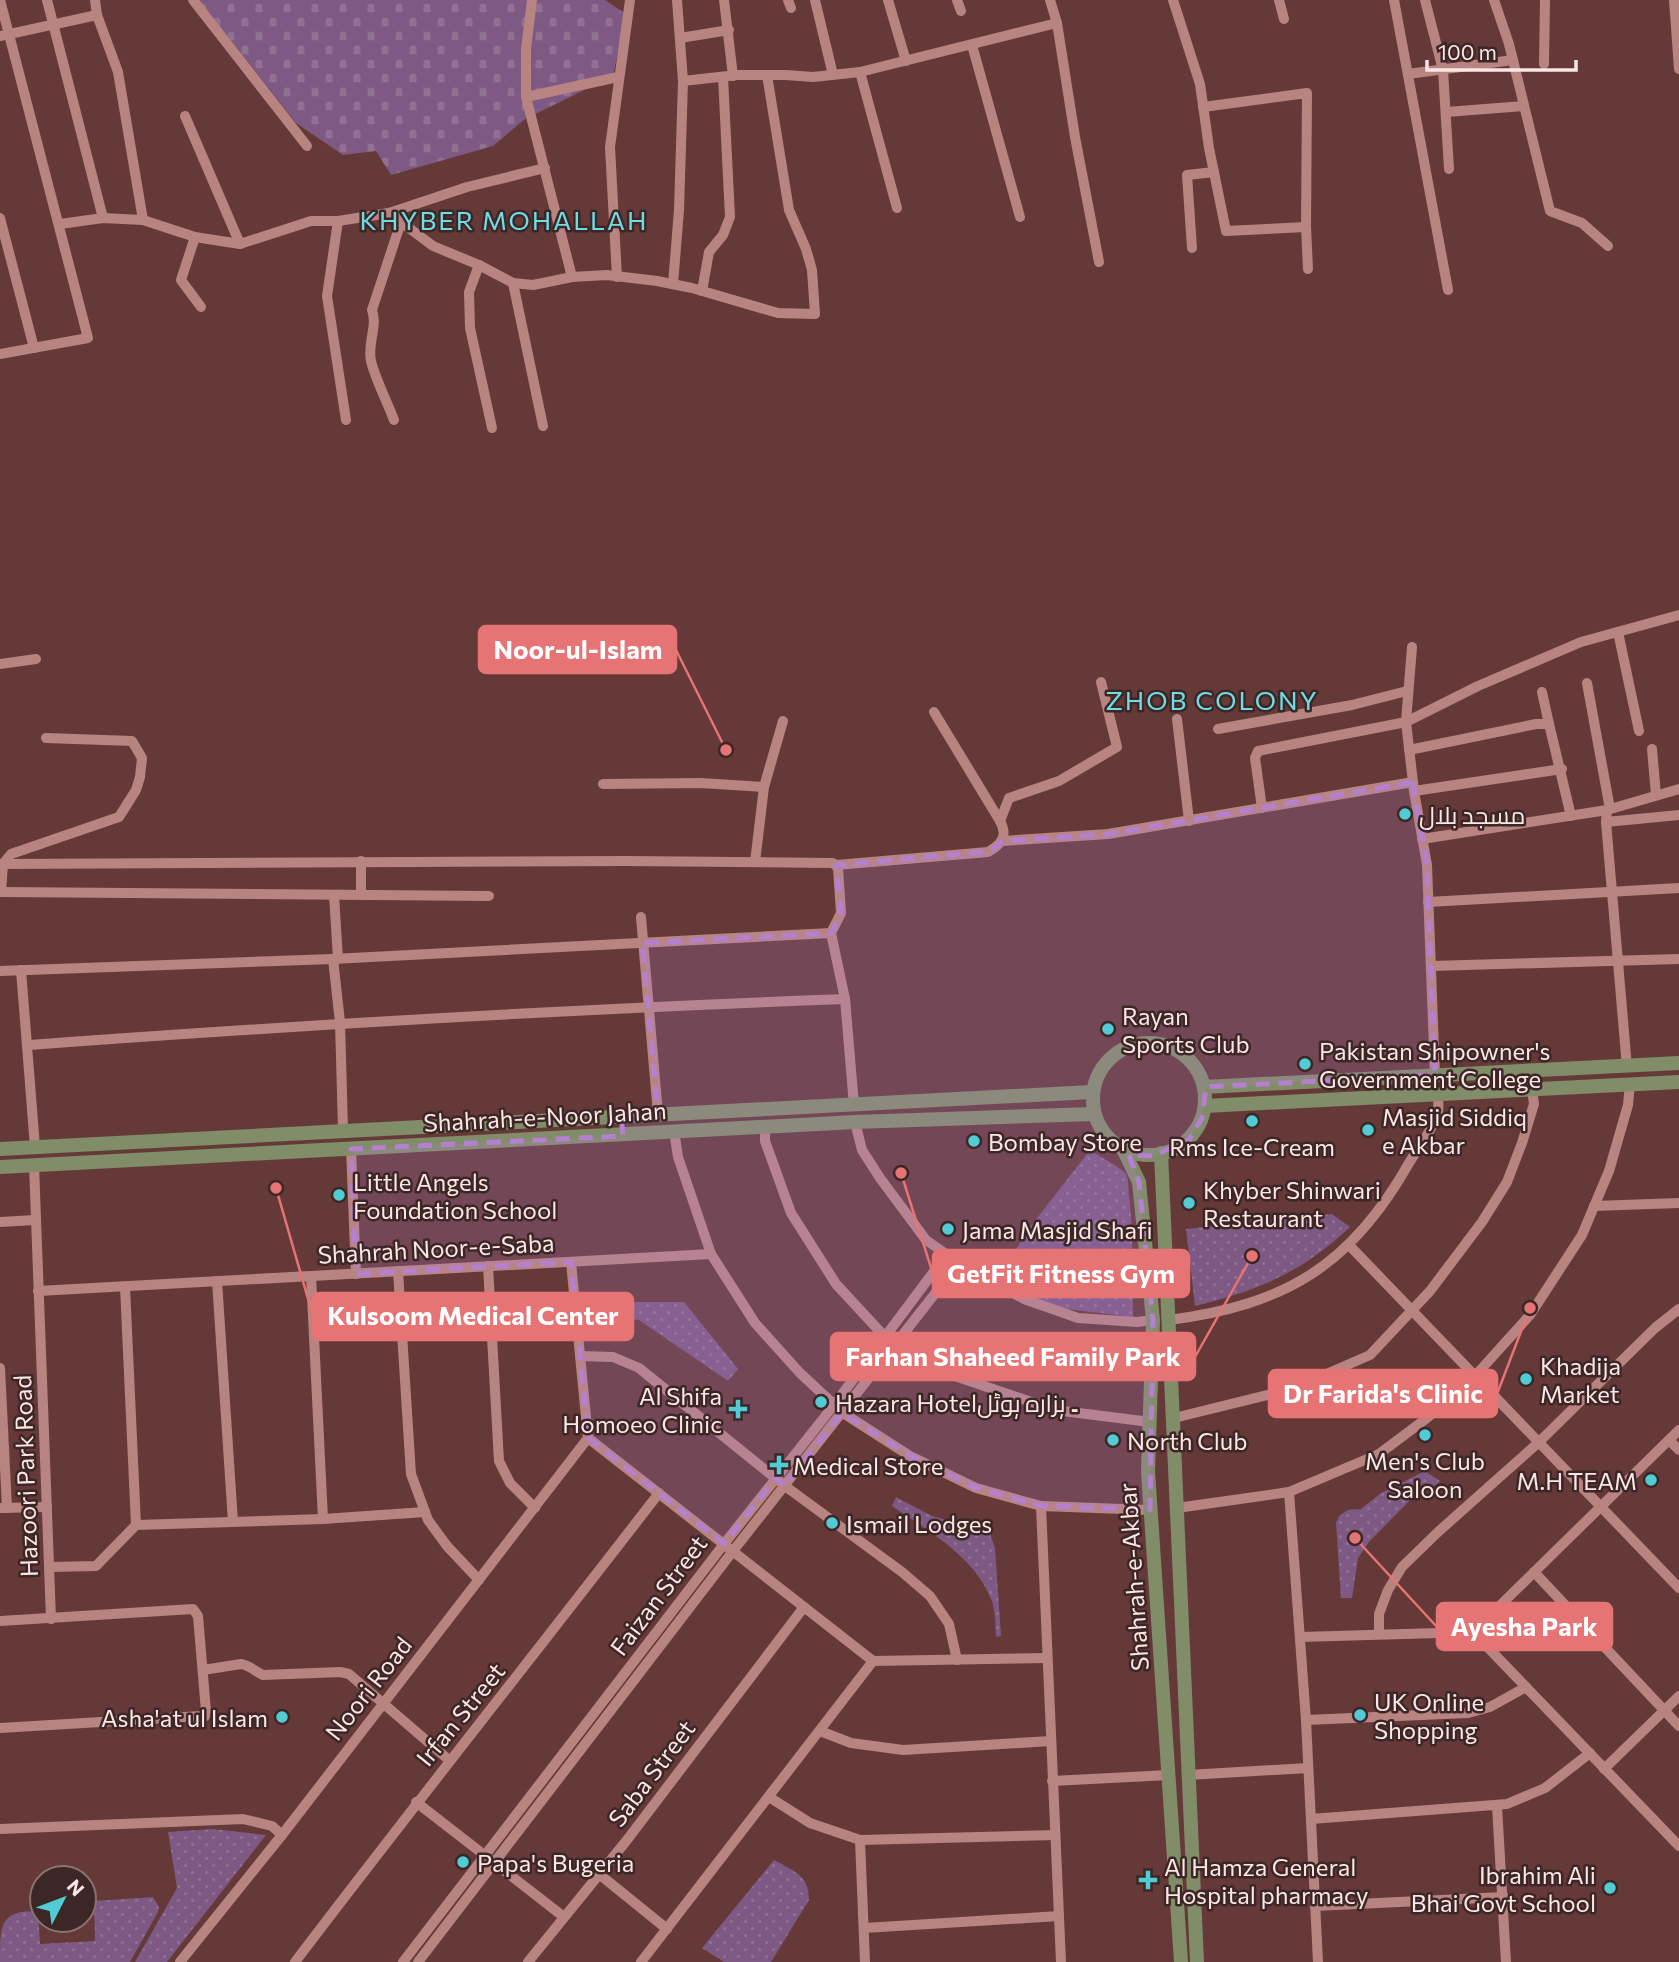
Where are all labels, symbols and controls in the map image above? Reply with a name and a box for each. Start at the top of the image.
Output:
scale bar [1427,28,1576,72]
text: 100 m [1438,39,1497,64]
district label: KHYBER MOHALLAH [360,204,648,235]
callout: Noor-ul-Islam [479,626,676,673]
text: Noor-ul-Islam [493,633,663,664]
district label: ZHOB COLONY [1105,684,1319,715]
place label: مسجد بلال [1419,800,1525,830]
marker: مسجد بلال [1397,806,1413,822]
place label: Rayan Sports Club [1122,1001,1250,1058]
marker: Rayan Sports Club [1100,1021,1116,1037]
place label: Pakistan Shipowner's Government College [1319,1036,1550,1093]
marker: Pakistan Shipowner's Government College [1297,1056,1313,1072]
street label: Shahrah-e-Noor Jahan [423,1095,667,1137]
place label: Masjid Siddiq e Akbar [1382,1102,1527,1159]
marker: Rms Ice-Cream [1244,1113,1260,1129]
marker: Masjid Siddiq e Akbar [1360,1122,1376,1138]
place label: Bombay Store [988,1127,1142,1156]
place label: Rms Ice-Cream [1169,1132,1335,1161]
marker: Bombay Store [966,1133,982,1149]
place label: Little Angels Foundation School [353,1167,557,1224]
place label: Khyber Shinwari Restaurant [1203,1175,1381,1232]
marker: Little Angels Foundation School [331,1187,347,1203]
marker: Khyber Shinwari Restaurant [1181,1195,1197,1211]
place label: Jama Masjid Shafi [962,1215,1153,1244]
marker: Jama Masjid Shafi [940,1221,956,1237]
street label: Shahrah Noor-e-Saba [317,1227,555,1269]
callout: GetFit Fitness Gym [933,1250,1189,1297]
text: GetFit Fitness Gym [947,1257,1175,1288]
callout: Kulsoom Medical Center [313,1293,633,1340]
text: Kulsoom Medical Center [327,1299,619,1330]
callout: Farhan Shaheed Family Park [831,1333,1195,1380]
text: Farhan Shaheed Family Park [845,1340,1181,1371]
place label: Khadija Market [1540,1351,1621,1408]
callout: Dr Farida's Clinic [1269,1370,1497,1417]
marker: Khadija Market [1518,1371,1534,1387]
street label: Hazoori Park Road [7,1374,43,1578]
text: Dr Farida's Clinic [1283,1377,1483,1408]
place label: Al Shifa Homoeo Clinic [562,1381,722,1438]
place label: Hazara Hotel۔ ہزارہ ہوٹل [835,1388,1079,1419]
marker: Hazara Hotel۔ ہزارہ ہوٹل [813,1394,829,1410]
marker: Al Shifa Homoeo Clinic [728,1399,748,1419]
place label: North Club [1127,1426,1247,1455]
marker: Men's Club Saloon [1417,1427,1433,1443]
marker: North Club [1105,1432,1121,1448]
place label: Men's Club Saloon [1365,1446,1485,1503]
place label: Medical Store [793,1451,943,1480]
marker: Medical Store [771,1457,787,1473]
place label: M.H TEAM [1517,1466,1637,1495]
marker: M.H TEAM [1643,1472,1659,1488]
street label: Shahrah-e-Akbar [1112,1482,1154,1672]
place label: Ismail Lodges [846,1509,992,1538]
marker: Ismail Lodges [824,1515,840,1531]
street label: Faizan Street [603,1529,713,1661]
callout: Ayesha Park [1437,1603,1612,1650]
text: Ayesha Park [1451,1610,1598,1641]
street label: Noori Road [319,1631,417,1745]
street label: Irfan Street [410,1656,510,1771]
place label: UK Online Shopping [1374,1687,1484,1744]
place label: Asha'at ul Islam [101,1703,268,1732]
marker: UK Online Shopping [1352,1707,1368,1723]
marker: Asha'at ul Islam [274,1709,290,1725]
street label: Saba Street [602,1714,701,1832]
place label: Papa's Bugeria [477,1848,634,1877]
place label: Al Hamza General Hospital pharmacy [1164,1852,1368,1909]
marker: Papa's Bugeria [455,1854,471,1870]
place label: Ibrahim Ali Bhai Govt School [1411,1860,1596,1917]
north arrow [28,1864,98,1934]
marker: Al Hamza General Hospital pharmacy [1138,1870,1158,1890]
text: N [63,1874,89,1900]
marker: Ibrahim Ali Bhai Govt School [1602,1880,1618,1896]

